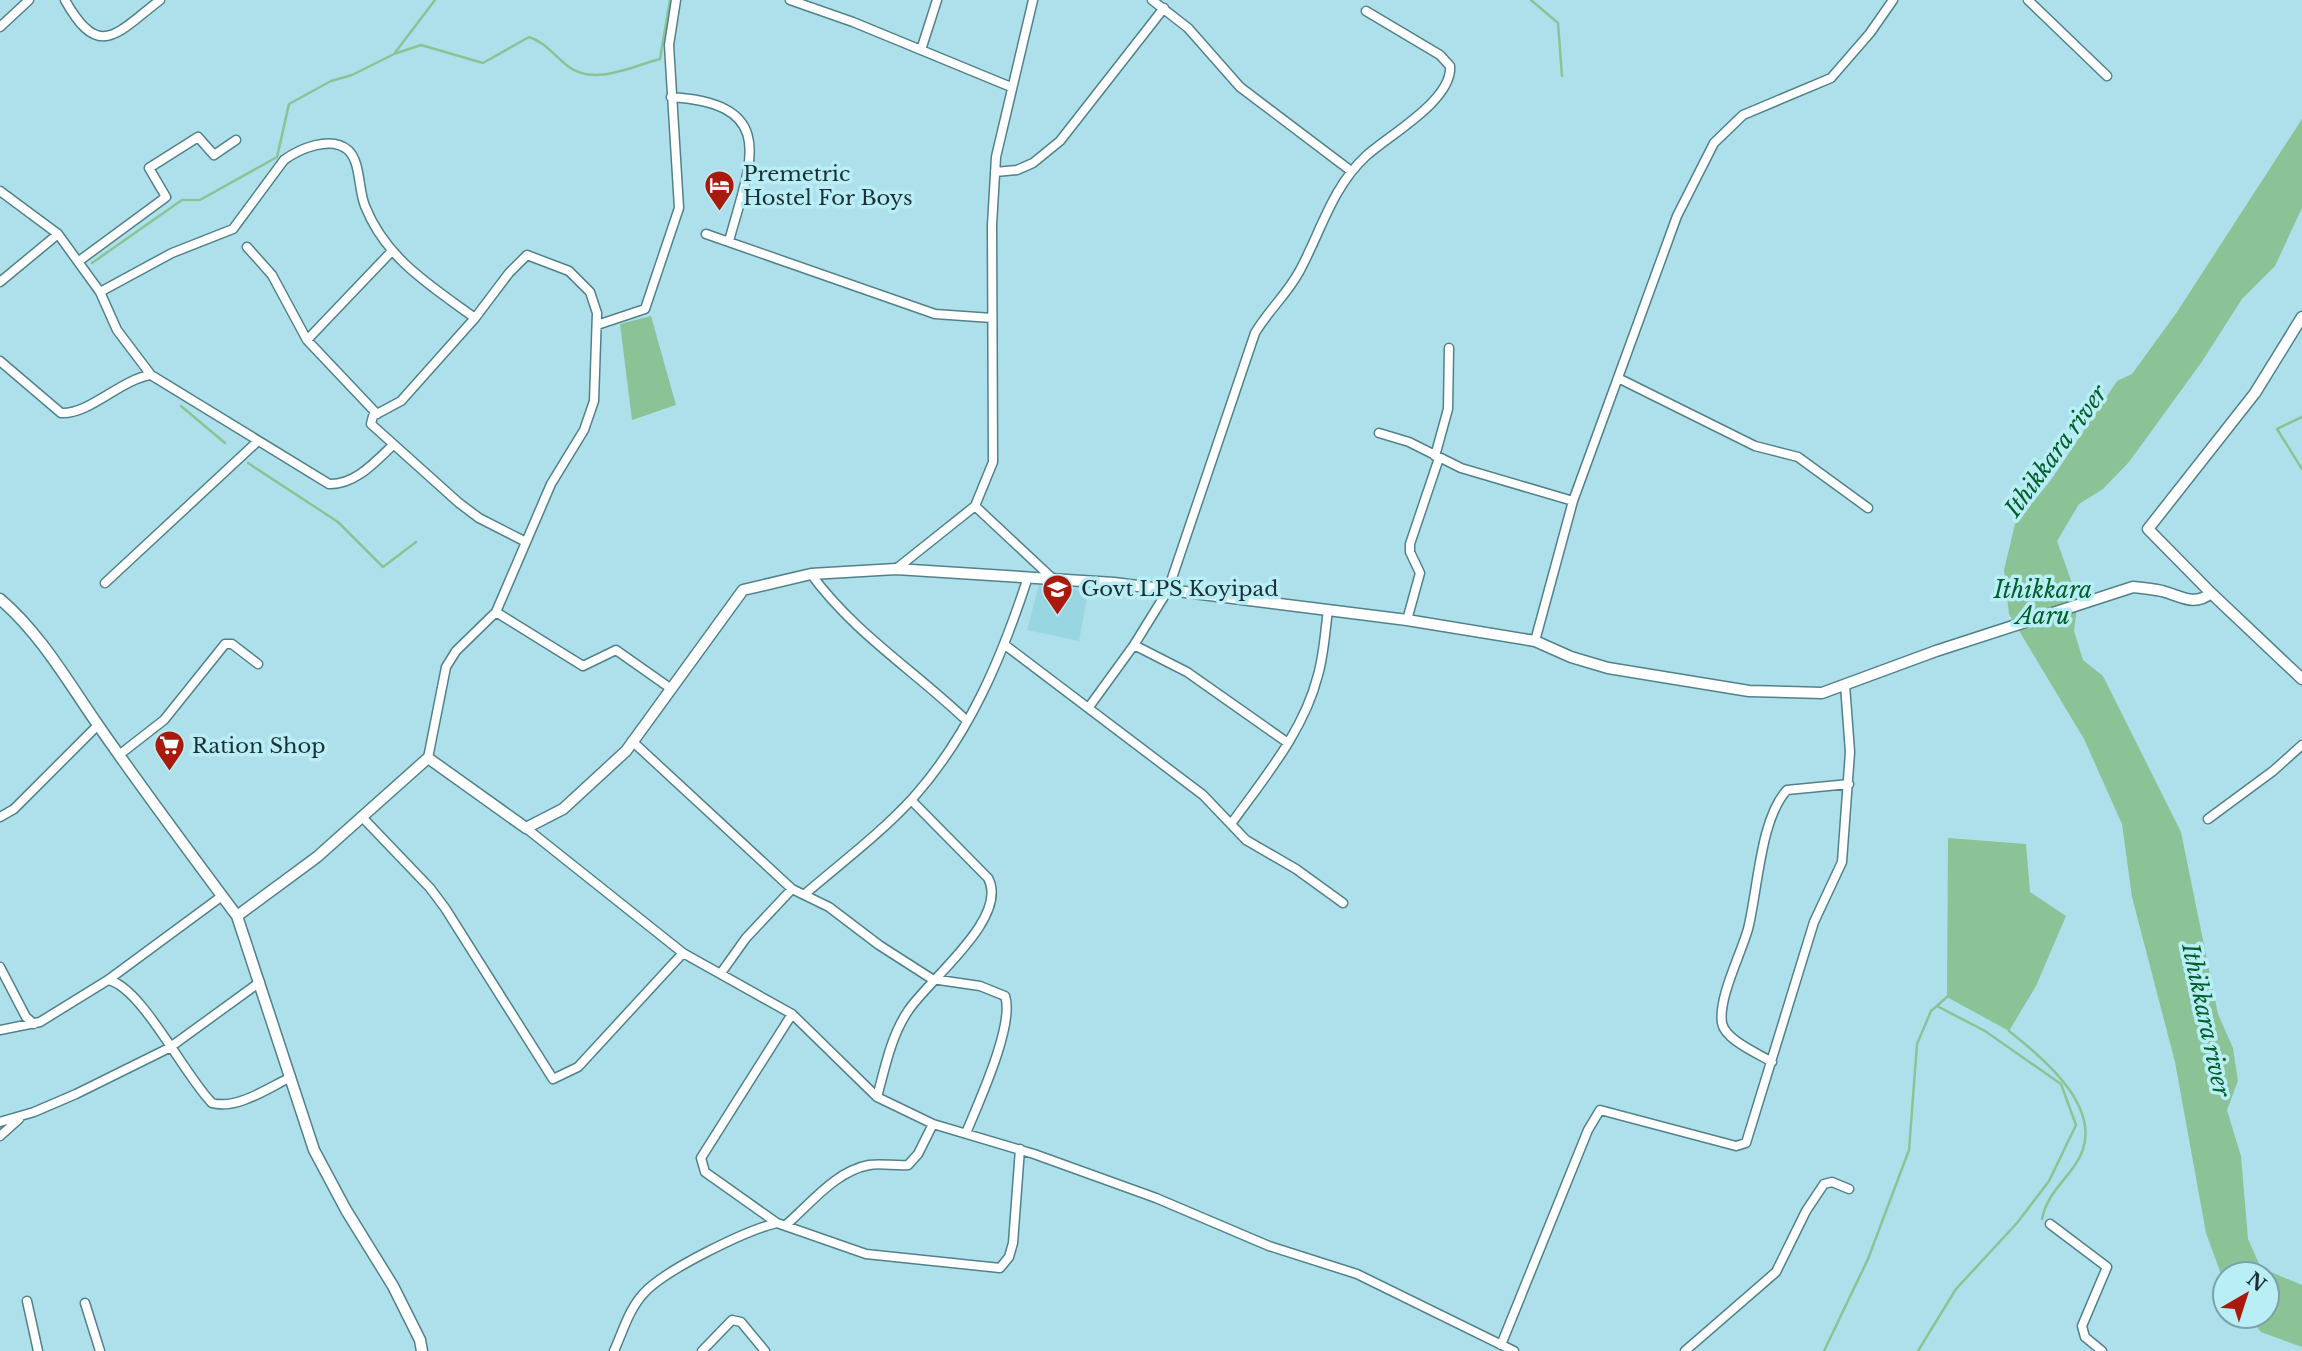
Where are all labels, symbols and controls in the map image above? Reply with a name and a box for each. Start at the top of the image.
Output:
place label: Premetric Hostel For Boys [743,161,912,211]
hotel icon: Premetric Hostel For Boys [703,169,737,213]
water label: Ithikkara river [1998,378,2114,523]
school or university icon: Govt LPS Koyipad [1041,572,1075,616]
place label: Govt LPS Koyipad [1081,576,1278,602]
water label: Ithikkara Aaru [1993,576,2092,630]
supermarket icon: Ration Shop [152,729,186,773]
place label: Ration Shop [192,733,326,759]
water label: Ithikkara river [2176,940,2236,1101]
north arrow [2211,1260,2281,1330]
text: N [2242,1268,2271,1297]

